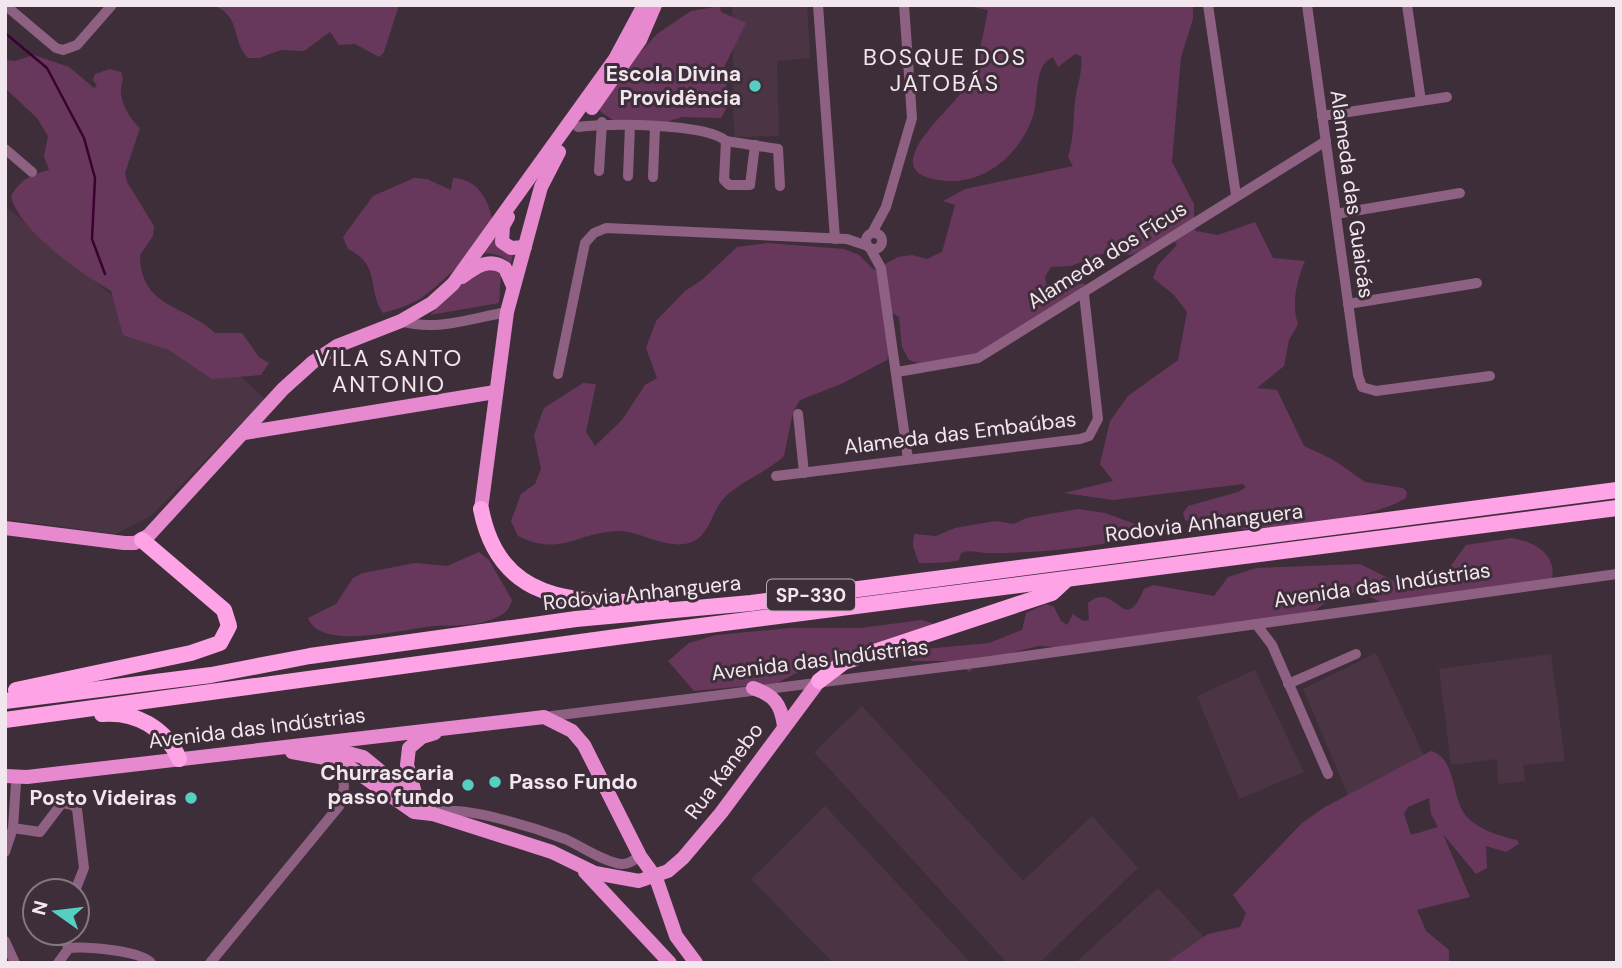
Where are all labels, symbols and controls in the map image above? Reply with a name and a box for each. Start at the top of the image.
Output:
district label: BOSQUE DOS JATOBÁS [863,42,1027,98]
place label: Escola Divina Providência [606,60,741,112]
marker: Escola Divina Providência [747,78,763,94]
street label: Alameda das Guaicás [1324,88,1380,300]
street label: Alameda dos Fícus [1022,195,1192,315]
district label: VILA SANTO ANTONIO [315,343,463,399]
street label: Alameda das Embaúbas [842,405,1078,461]
street label: Rodovia Anhanguera [1104,497,1304,549]
street label: Avenida das Indústrias [1272,556,1492,614]
street label: Rodovia Anhanguera [542,569,742,617]
road number: SP-330 [767,580,855,610]
street label: Avenida das Indústrias [710,633,930,687]
street label: Avenida das Indústrias [147,701,367,755]
street label: Rua Kanebo [678,717,770,825]
place label: Churrascaria passo fundo [320,759,454,811]
place label: Passo Fundo [509,768,638,796]
marker: Passo Fundo [487,774,503,790]
marker: Churrascaria passo fundo [460,777,476,793]
place label: Posto Videiras [30,784,177,812]
marker: Posto Videiras [183,790,199,806]
north arrow [21,877,91,947]
text: N [26,898,54,918]

